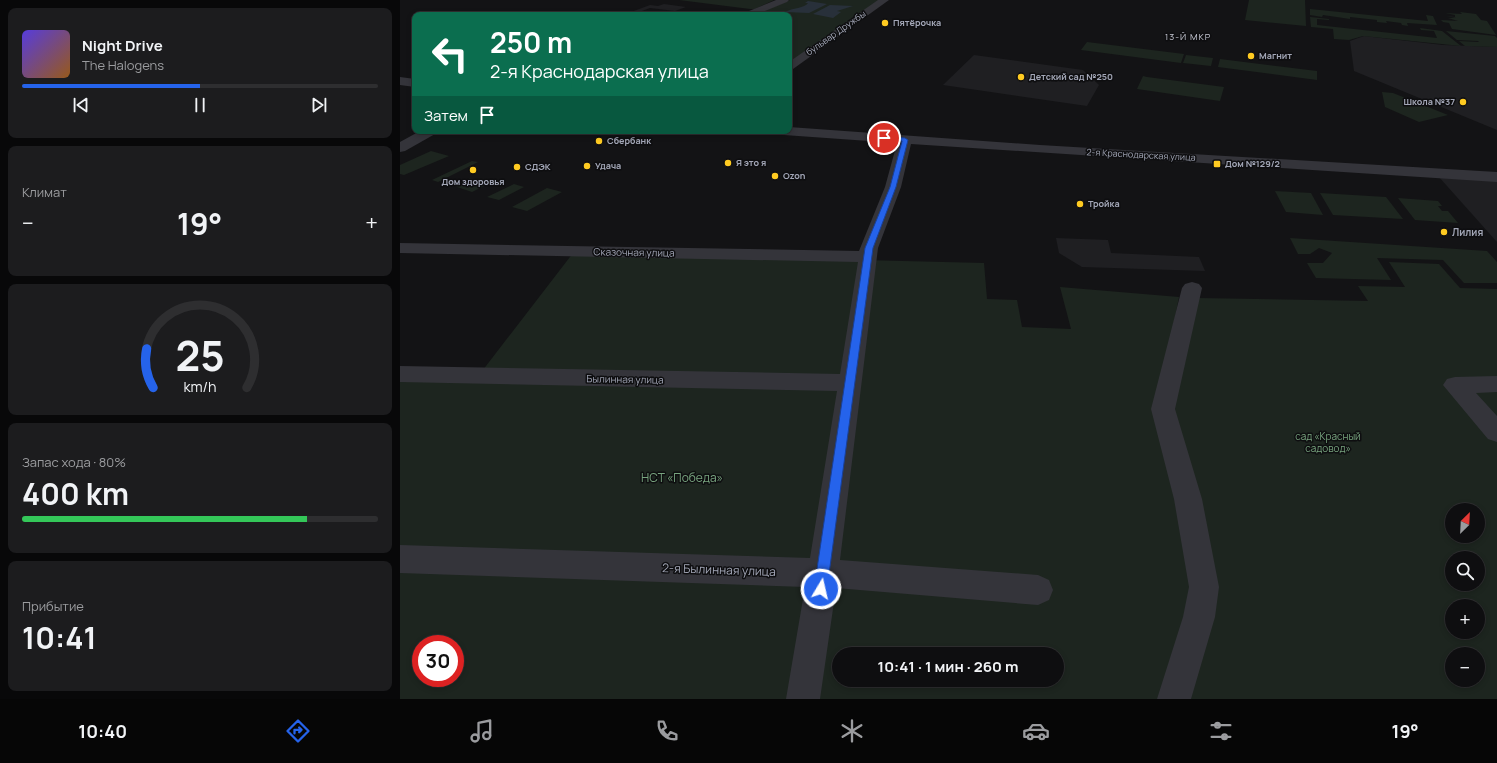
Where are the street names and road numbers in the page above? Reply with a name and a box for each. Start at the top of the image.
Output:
street label: бульвар Дружбы [803,7,868,58]
street label: 2-я Краснодарская улица [1086,145,1196,164]
street label: Сказочная улица [593,244,675,260]
street label: Былинная улица [586,371,664,387]
street label: 2-я Былинная улица [662,559,776,580]

